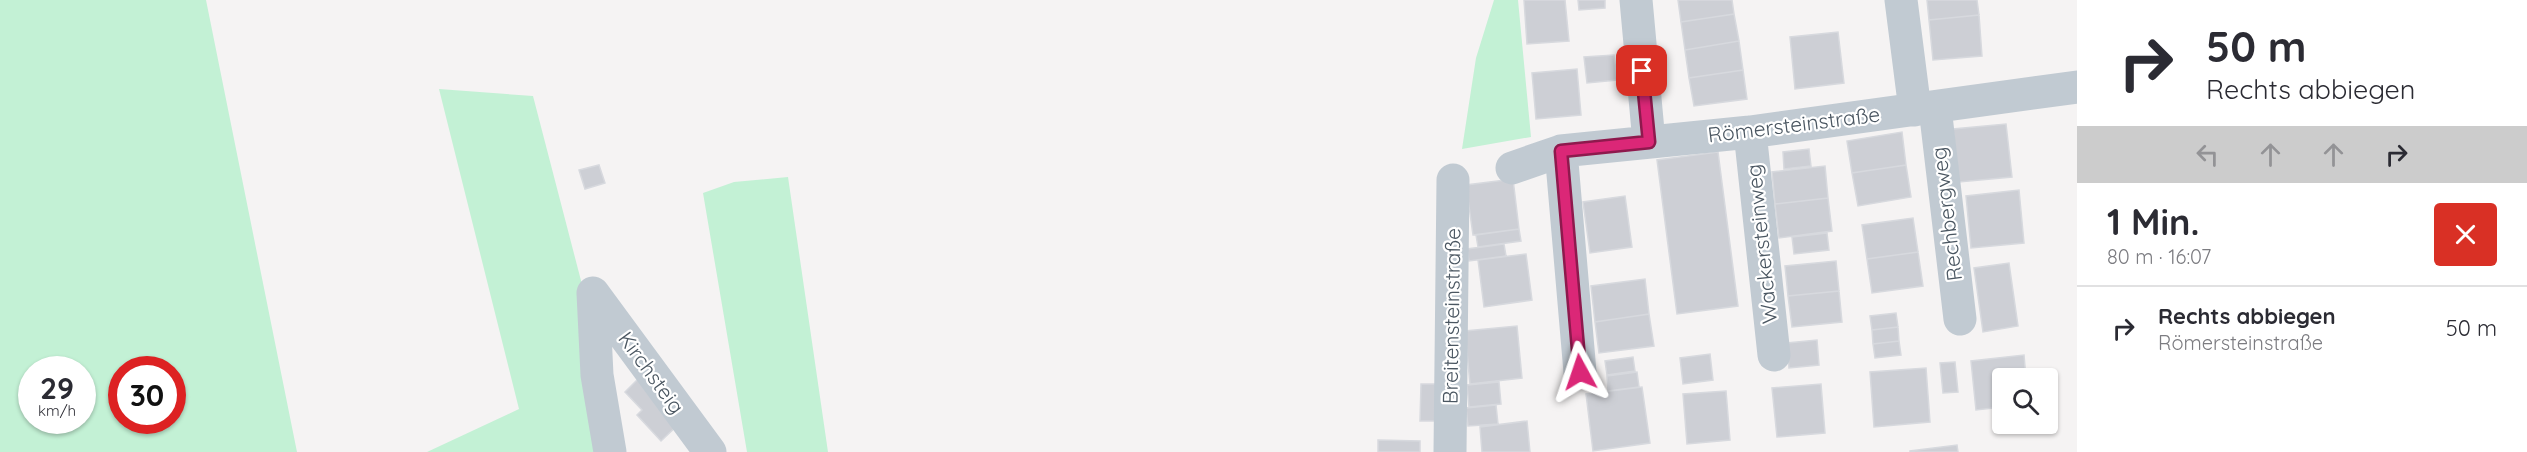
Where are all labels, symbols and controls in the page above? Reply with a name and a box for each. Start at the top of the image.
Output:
text: 50 m [2206,20,2306,73]
icon: right [2107,24,2185,102]
pin [1616,45,1667,96]
icon: arrive [1625,54,1658,87]
text: Rechts abbiegen [2206,72,2415,106]
street label: Römersteinstraße [1706,101,1881,147]
icon: left [2191,138,2224,171]
icon: ahead [2254,138,2287,171]
icon: ahead [2317,138,2350,171]
icon: right [2380,138,2413,171]
street label: Rechbergweg [1925,146,1967,283]
street label: Wackersteinweg [1740,163,1782,325]
text: 1 Min. [2107,199,2199,244]
button: close [2434,203,2497,266]
street label: Breitensteinstraße [1436,228,1466,404]
text: 80 m · 16:07 [2107,244,2211,269]
text: Rechts abbiegen [2158,302,2336,330]
icon: right [2107,312,2140,345]
text: 50 m [2446,314,2497,342]
street label: Kirchsteig [613,326,690,419]
text: Römersteinstraße [2158,330,2323,355]
position arrow [1548,340,1612,404]
speed limit sign: 30 [108,356,186,434]
map controls [1992,368,2058,434]
button: search [1992,368,2058,434]
text: 29 [40,369,74,407]
text: km/h [38,401,76,420]

